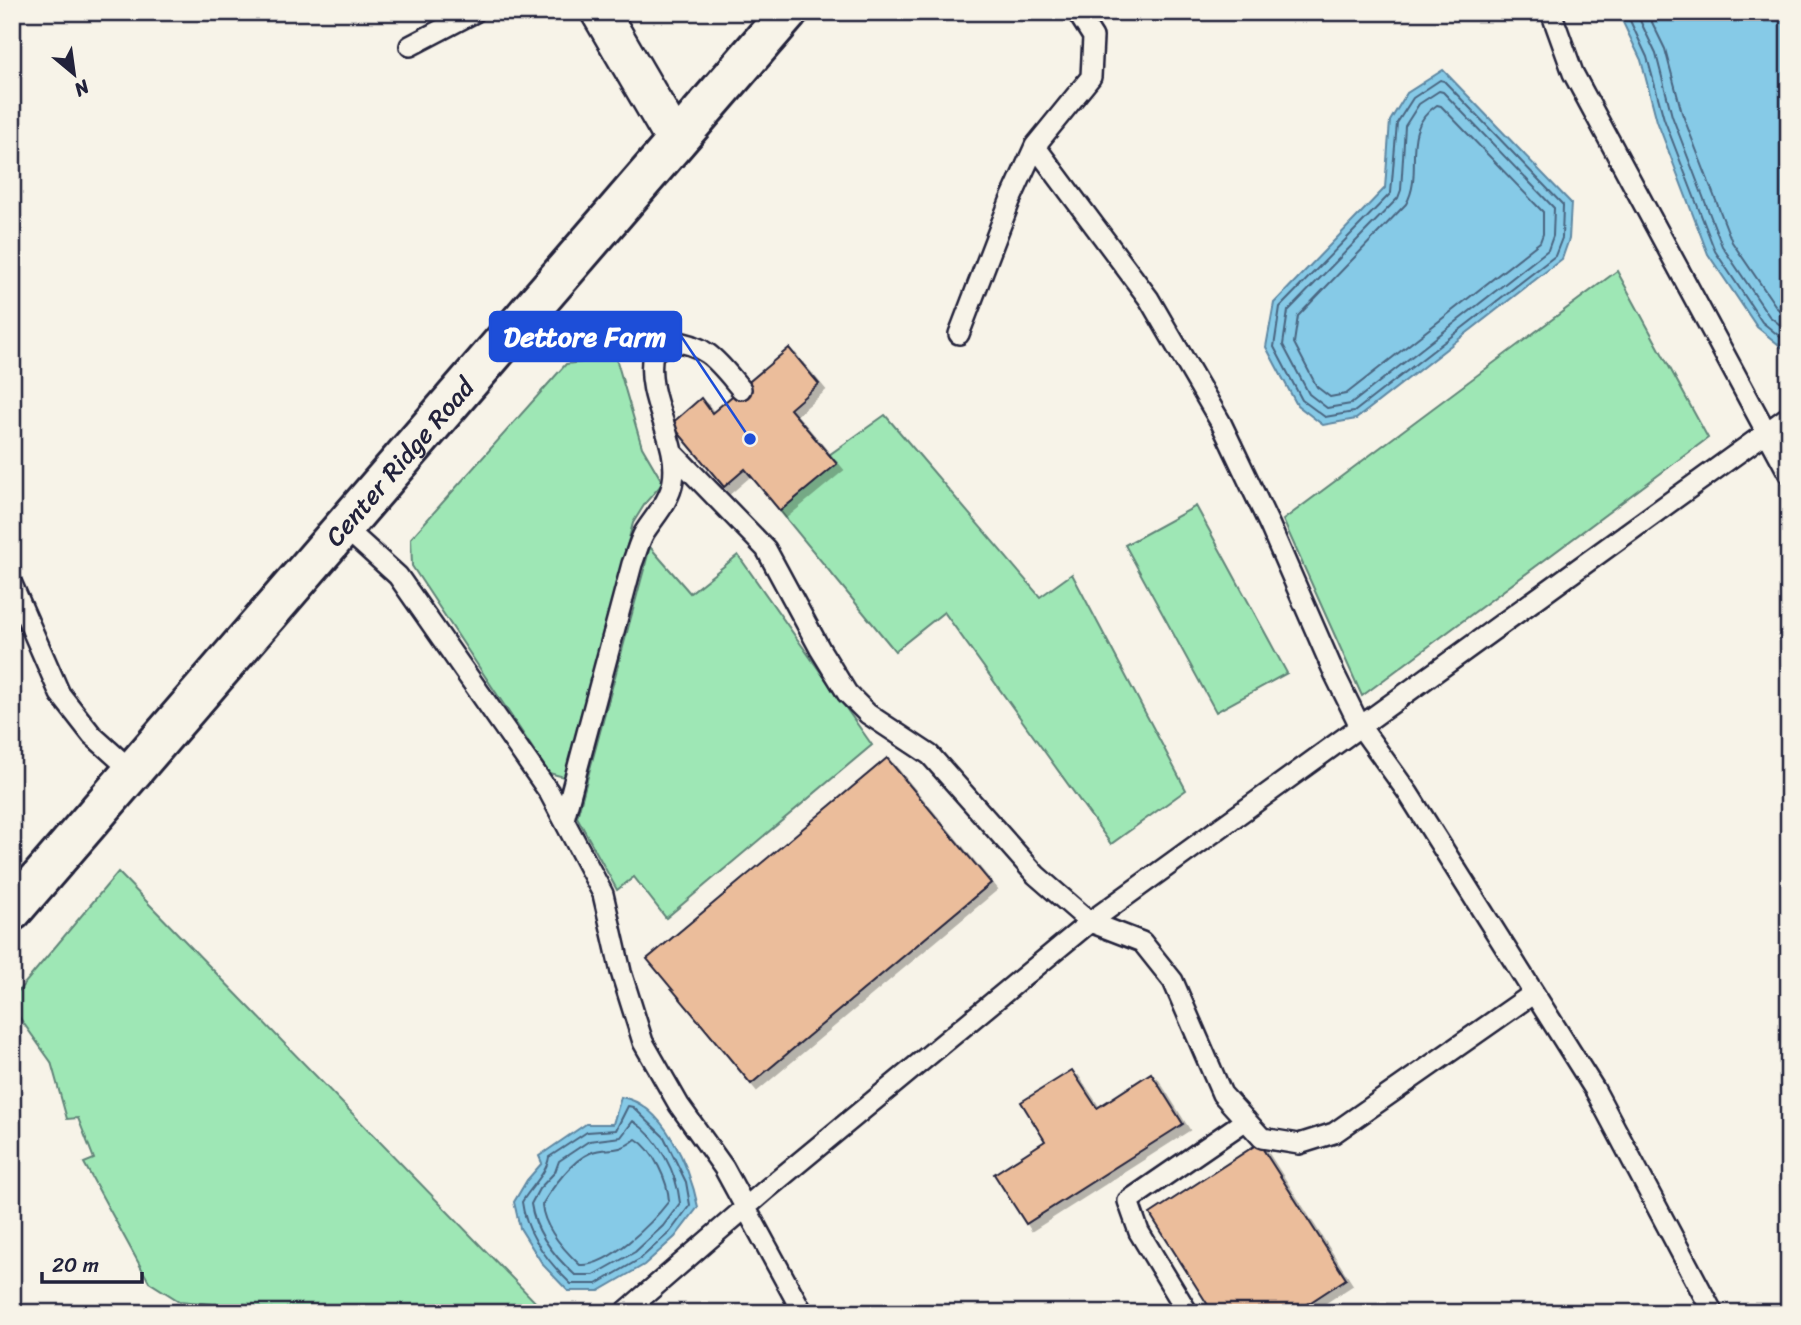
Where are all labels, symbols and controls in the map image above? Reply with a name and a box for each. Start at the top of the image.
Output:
north arrow [38,38,108,108]
text: N [68,70,97,106]
callout: Dettore Farm [490,312,681,361]
text: Dettore Farm [503,312,667,361]
street label: Center Ridge Road [313,365,488,557]
scale bar [42,1241,142,1285]
text: 20 m [52,1246,99,1284]

